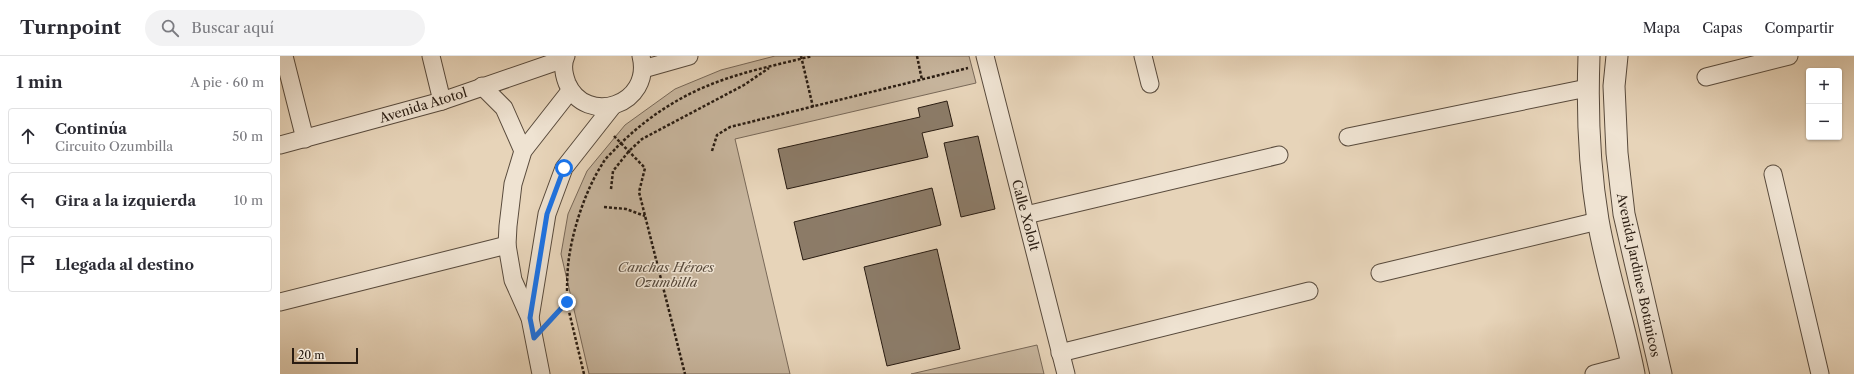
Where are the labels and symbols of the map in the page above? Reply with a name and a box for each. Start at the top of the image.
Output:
street label: Avenida Atotol [376,84,469,126]
route start [555,159,573,177]
street label: Calle Xololt [1009,178,1043,253]
street label: Avenida Jardines Botánicos [1614,191,1664,359]
park label: Canchas Héroes Ozumbilla [618,259,714,290]
route end [558,293,576,311]
scale bar [292,346,358,365]

